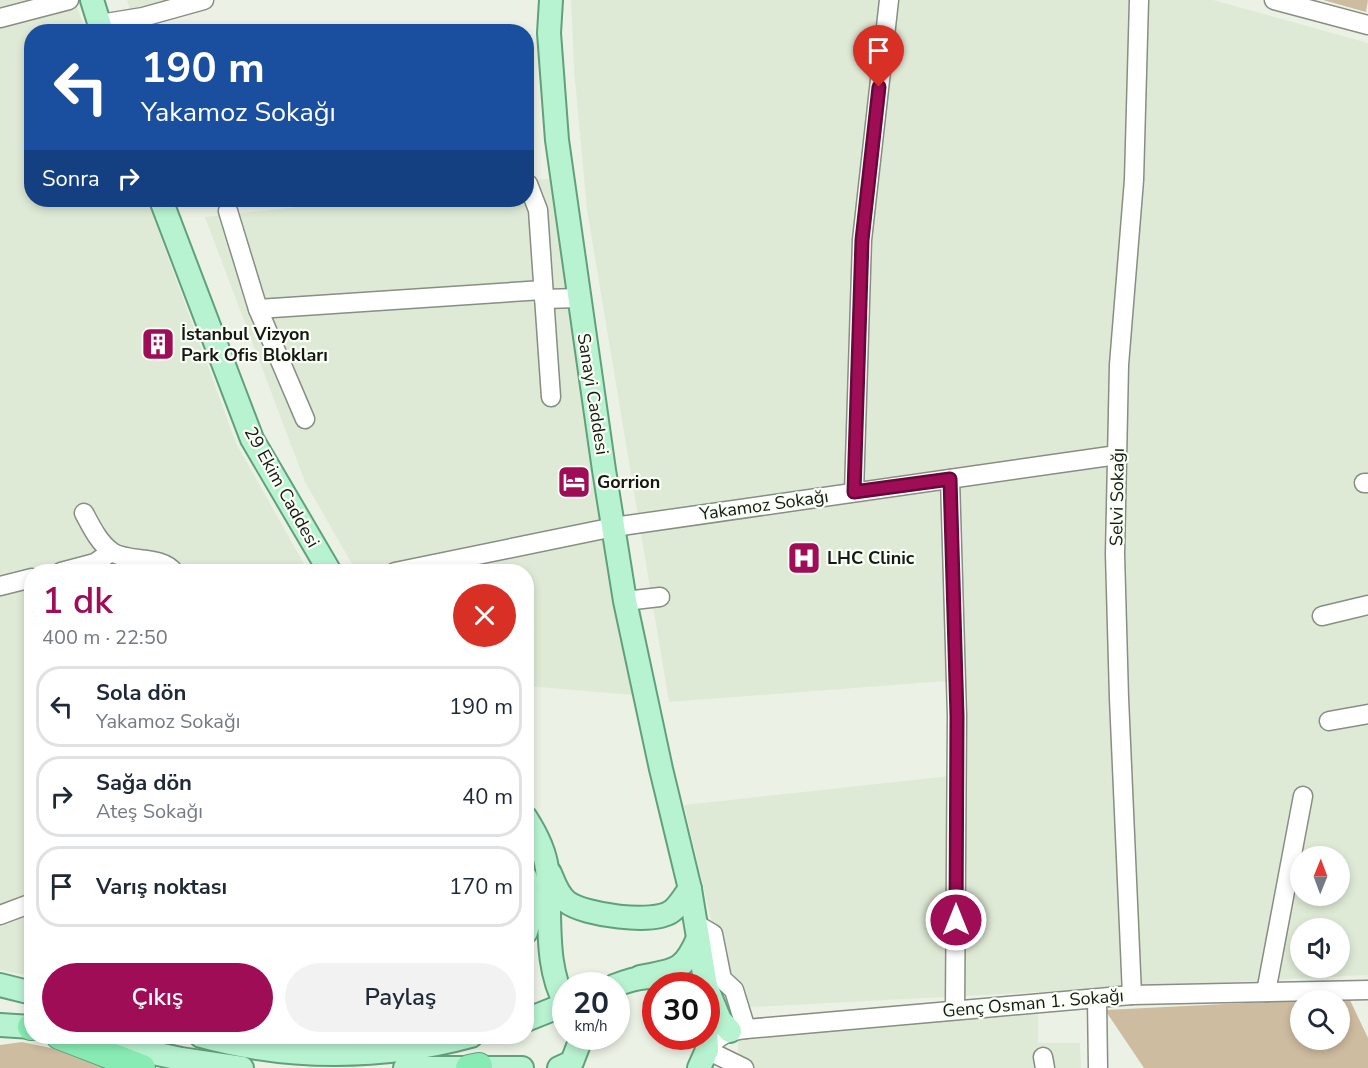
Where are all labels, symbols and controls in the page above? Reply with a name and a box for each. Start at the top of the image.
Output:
pin [853,25,904,87]
icon: arrive [862,34,895,67]
text: 190 m [141,40,265,97]
icon: left [42,48,120,126]
text: Yakamoz Sokağı [141,94,336,131]
icon: right [112,162,145,195]
text: Sonra [42,164,100,194]
place label: İstanbul Vizyon Park Ofis Blokları [181,322,328,367]
building icon: İstanbul Vizyon Park Ofis Blokları [140,326,176,362]
street label: Sanayi Caddesi [572,331,614,457]
street label: 29 Ekim Caddesi [239,422,325,552]
street label: Selvi Sokağı [1104,448,1130,546]
hotel icon: Gorrion [556,464,592,500]
place label: Gorrion [597,470,660,494]
street label: Yakamoz Sokağı [697,484,830,526]
hospital icon: LHC Clinic [786,540,822,576]
place label: LHC Clinic [827,546,915,570]
text: 1 dk [42,577,113,626]
button: close [453,584,516,647]
text: 400 m · 22:50 [42,624,168,651]
text: Sola dön [96,678,186,708]
icon: left [45,690,78,723]
text: 190 m [449,692,513,722]
text: Yakamoz Sokağı [96,708,240,735]
text: Sağa dön [96,768,192,798]
icon: right [45,780,78,813]
text: 40 m [462,782,513,812]
text: Ateş Sokağı [96,798,203,825]
north arrow [1290,846,1350,906]
map controls [1290,846,1350,1050]
icon: arrive [45,870,78,903]
text: Varış noktası [96,872,227,902]
text: 170 m [449,872,513,902]
position arrow [924,888,988,952]
button: sound [1290,918,1350,978]
button: Çıkış [42,963,273,1032]
button: Paylaş [285,963,516,1032]
speed limit sign: 30 [642,972,720,1050]
text: 20 [573,983,609,1024]
street label: Genç Osman 1. Sokağı [941,983,1125,1023]
button: search [1290,990,1350,1050]
text: km/h [574,1016,608,1036]

